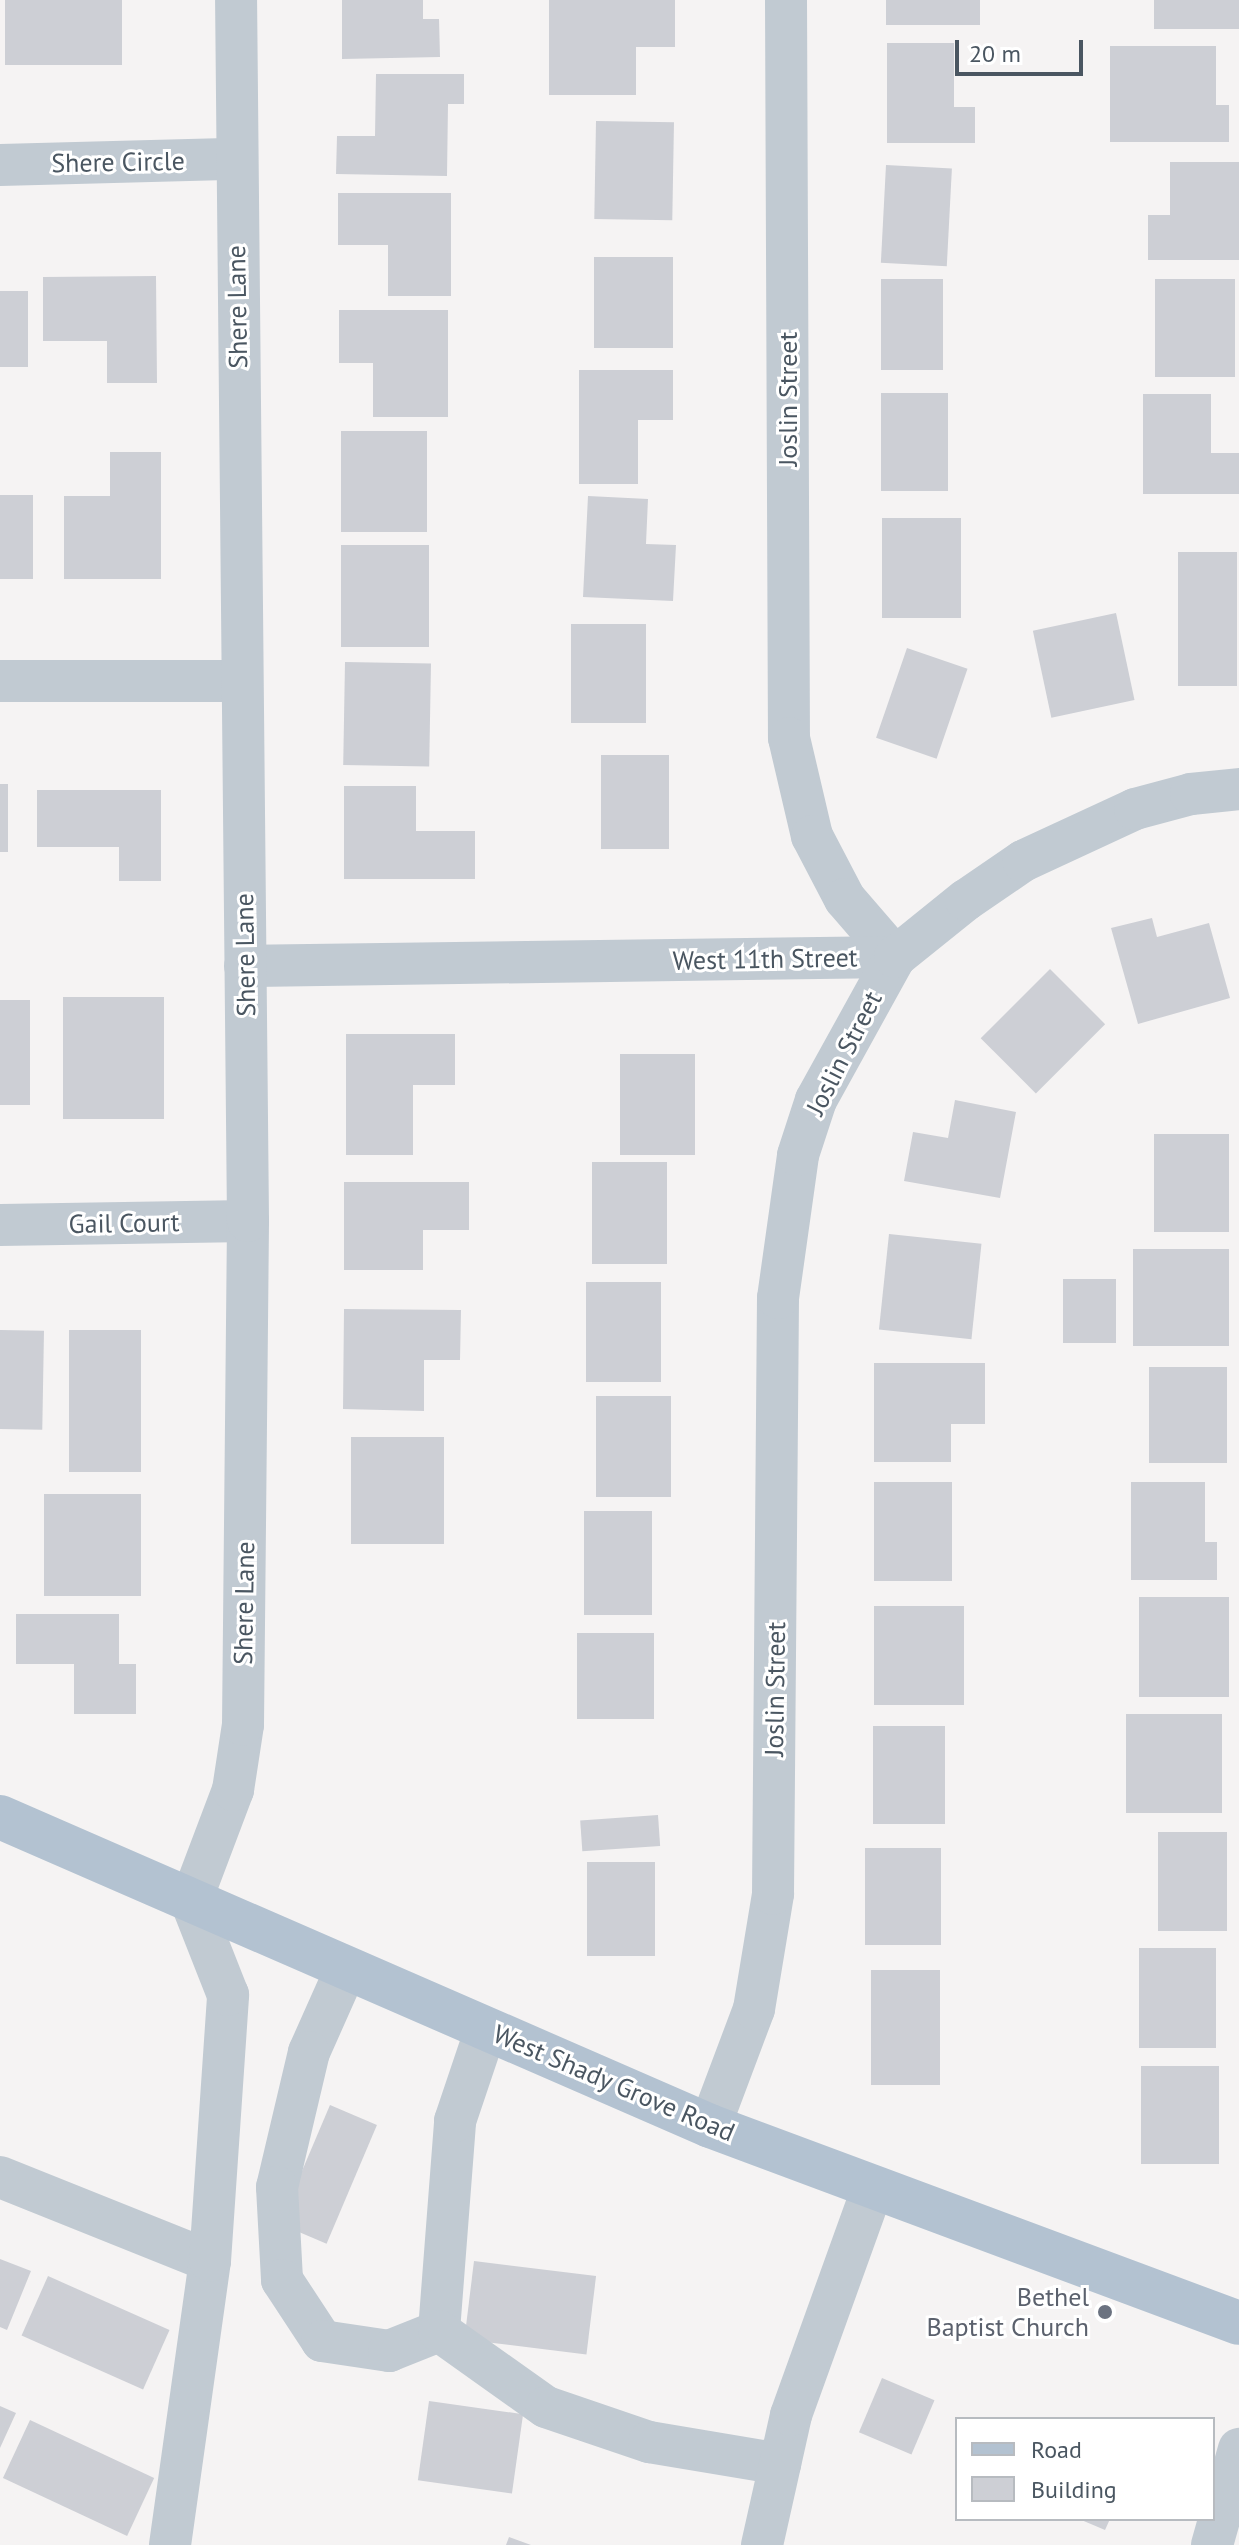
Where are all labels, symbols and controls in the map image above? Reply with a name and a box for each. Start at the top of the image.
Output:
scale bar [959,24,1087,74]
text: 20 m [969,38,1021,69]
street label: Shere Circle [51,145,185,179]
street label: Shere Lane [220,245,254,369]
street label: Joslin Street [772,332,804,466]
street label: Shere Lane [228,893,262,1017]
street label: West 11th Street [672,942,858,976]
street label: Joslin Street [800,986,888,1120]
street label: Gail Court [68,1206,180,1240]
street label: Shere Lane [227,1541,261,1665]
street label: Joslin Street [758,1621,792,1757]
street label: West Shady Grove Road [488,2018,740,2148]
place label: Bethel Baptist Church [927,2281,1089,2342]
marker: Bethel Baptist Church [1096,2303,1114,2321]
legend [955,2417,1215,2521]
text: Road [1031,2434,1082,2465]
text: Building [1031,2474,1117,2505]

